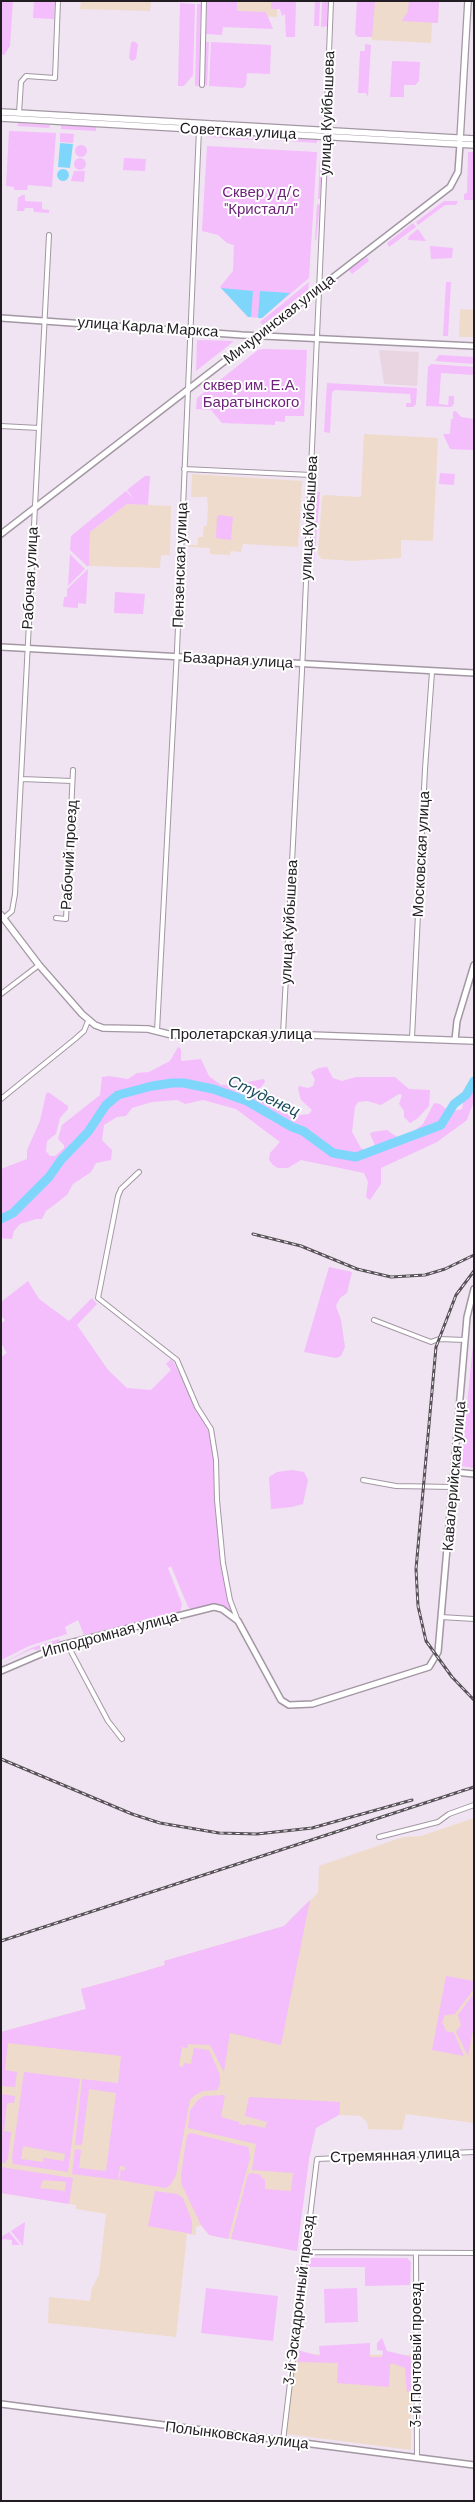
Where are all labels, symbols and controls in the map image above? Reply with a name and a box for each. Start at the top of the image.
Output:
street label: улица Куйбышева [316,50,338,176]
street label: Советская улица [179,119,297,143]
park label: Сквер у д/с "Кристалл" [222,183,300,218]
street label: Мичуринская улица [220,270,338,368]
street label: улица Карла Маркса [77,313,219,341]
park label: сквер им. Е.А. Баратынского [203,376,299,411]
street label: улица Куйбышева [297,455,321,581]
street label: Пензенская улица [169,502,191,628]
street label: Рабочая улица [18,526,42,630]
street label: Базарная улица [182,648,294,672]
street label: Московская улица [409,790,433,918]
street label: Рабочий проезд [57,800,81,910]
street label: улица Куйбышева [277,859,301,985]
street label: Пролетарская улица [170,1025,312,1043]
water label: Студенец [225,1071,303,1121]
street label: Кавалерийская улица [438,1400,470,1552]
street label: Ипподромная улица [40,1607,180,1661]
street label: Стремянная улица [330,2144,460,2166]
street label: 3-й Эскадронный проезд [280,2214,318,2386]
street label: 3-й Почтовый проезд [407,2283,425,2427]
street label: Полынковская улица [164,2417,310,2453]

